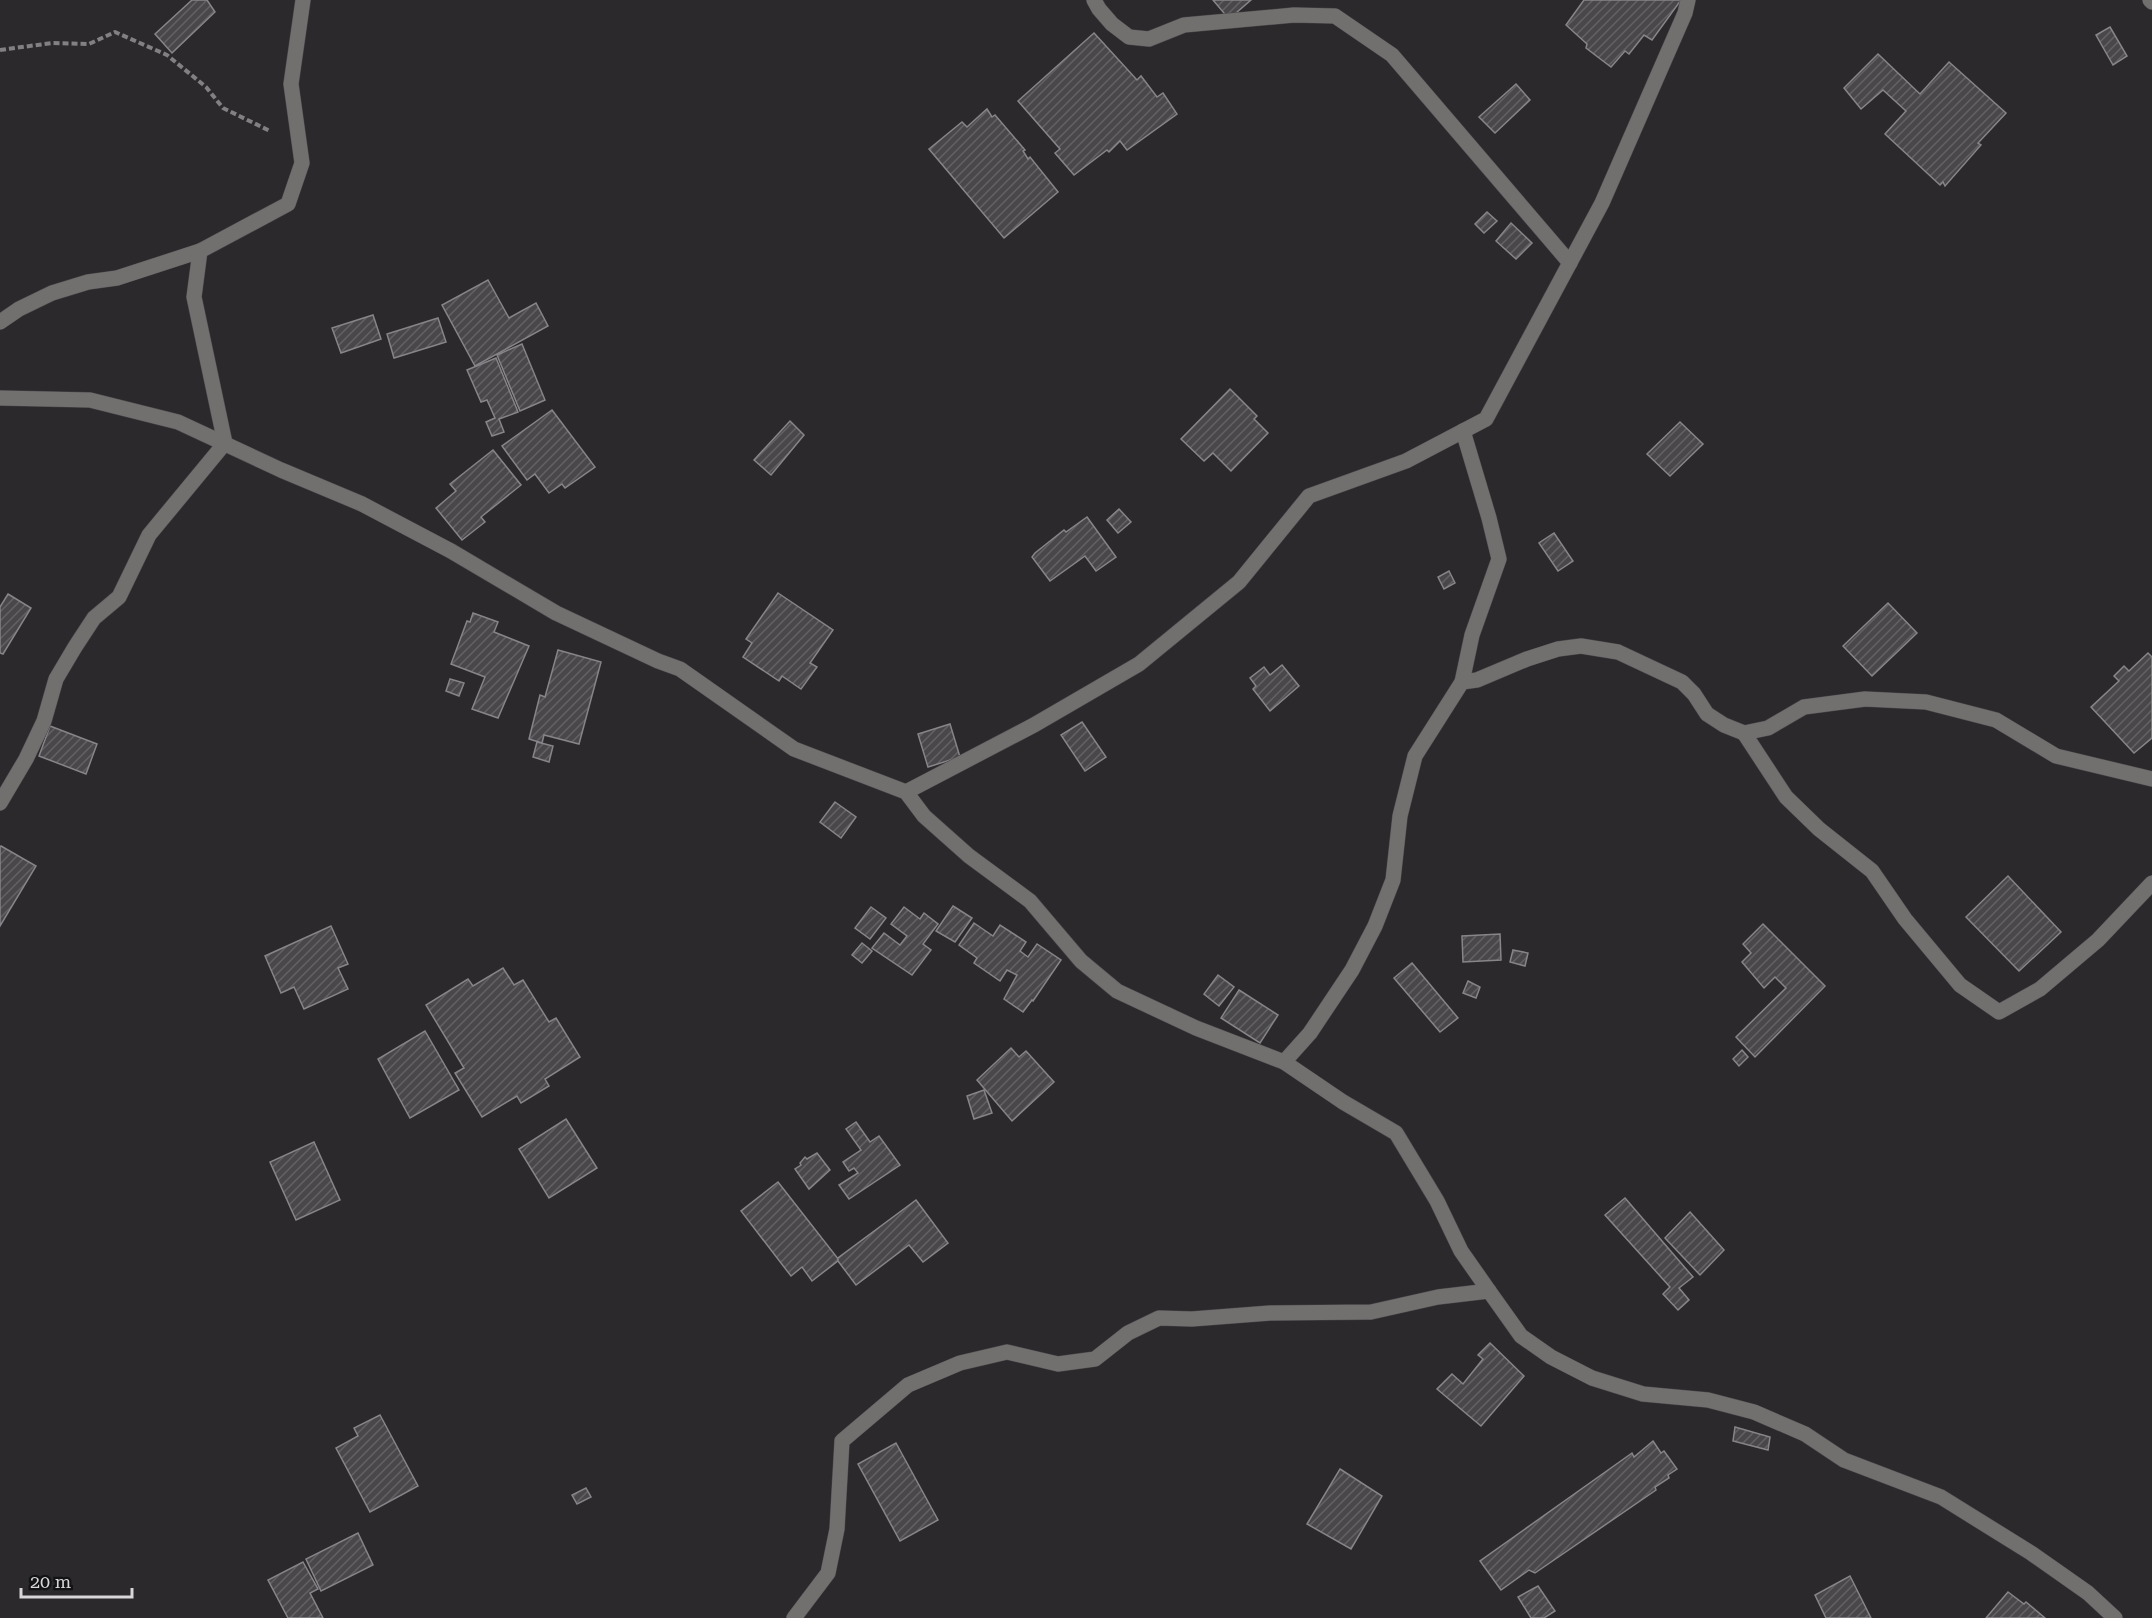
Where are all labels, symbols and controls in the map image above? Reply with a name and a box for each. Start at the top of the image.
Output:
scale bar [21,1561,132,1599]
text: 20 m [30,1571,71,1592]

